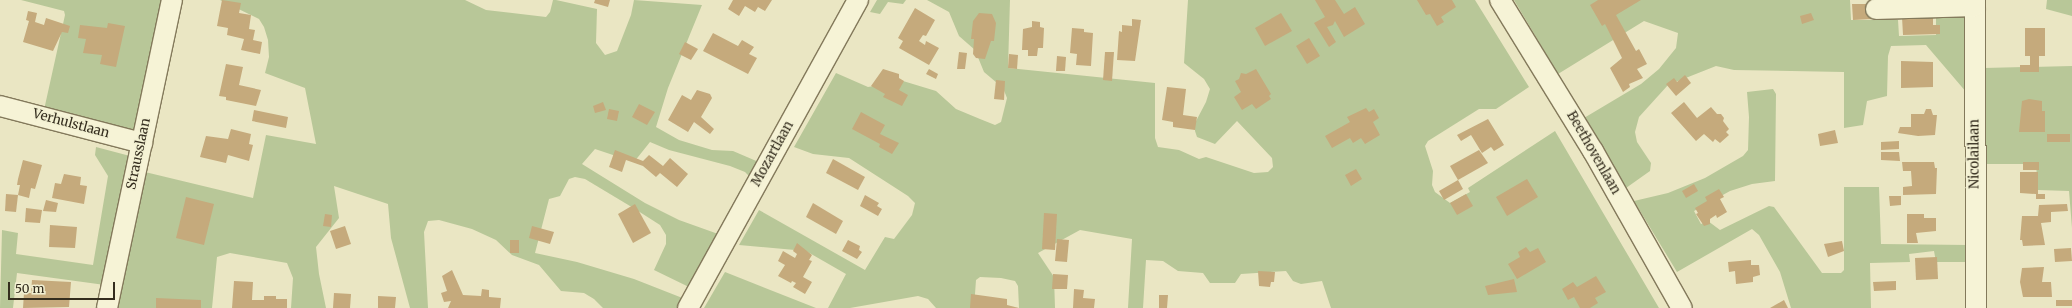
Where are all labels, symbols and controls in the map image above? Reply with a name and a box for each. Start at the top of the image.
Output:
street label: Verhulstlaan [31,106,111,142]
street label: Beethovenlaan [1563,109,1623,197]
street label: Strausslaan [124,117,154,191]
street label: Mozartlaan [749,119,797,189]
street label: Nicolailaan [1967,119,1983,189]
scale bar [10,274,117,300]
text: 50 m [15,281,44,296]

